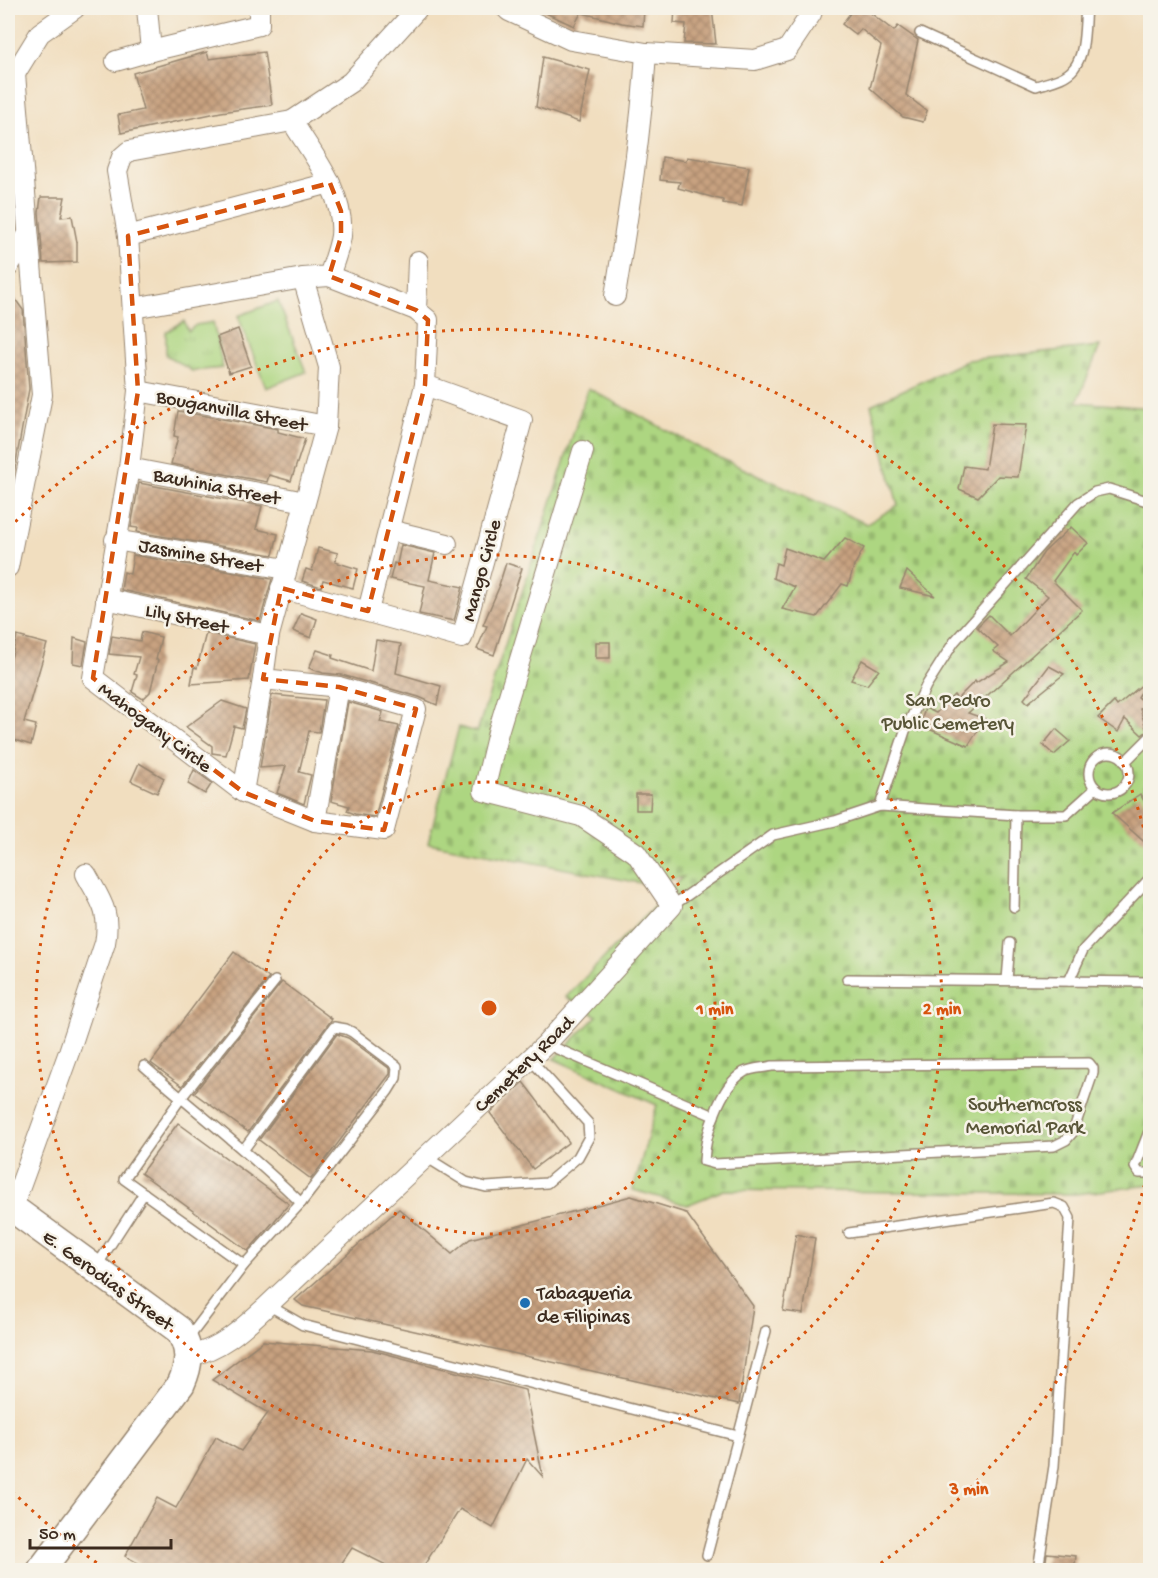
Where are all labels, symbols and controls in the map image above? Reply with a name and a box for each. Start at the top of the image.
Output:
street label: Bouganvilla Street [153,386,310,439]
street label: Bauhinia Street [150,465,284,512]
street label: Mango Circle [459,517,508,624]
street label: Jasmine Street [137,535,266,580]
street label: Lily Street [143,600,232,641]
street label: Mahogany Circle [92,679,216,779]
park label: San Pedro Public Cemetery [881,691,1014,737]
centre of rings [479,998,499,1018]
text: 1 min [696,1000,734,1021]
text: 2 min [923,1000,962,1021]
street label: Cemetery Road [471,1011,582,1119]
park label: Southerncross Memorial Park [966,1095,1086,1141]
street label: E. Gerodias Street [37,1227,178,1338]
place label: Tabaqueria de Filipinas [536,1284,633,1330]
marker: Tabaqueria de Filipinas [518,1296,532,1310]
text: 3 min [949,1480,989,1501]
scale bar [30,1512,171,1550]
text: 50 m [39,1525,76,1546]

